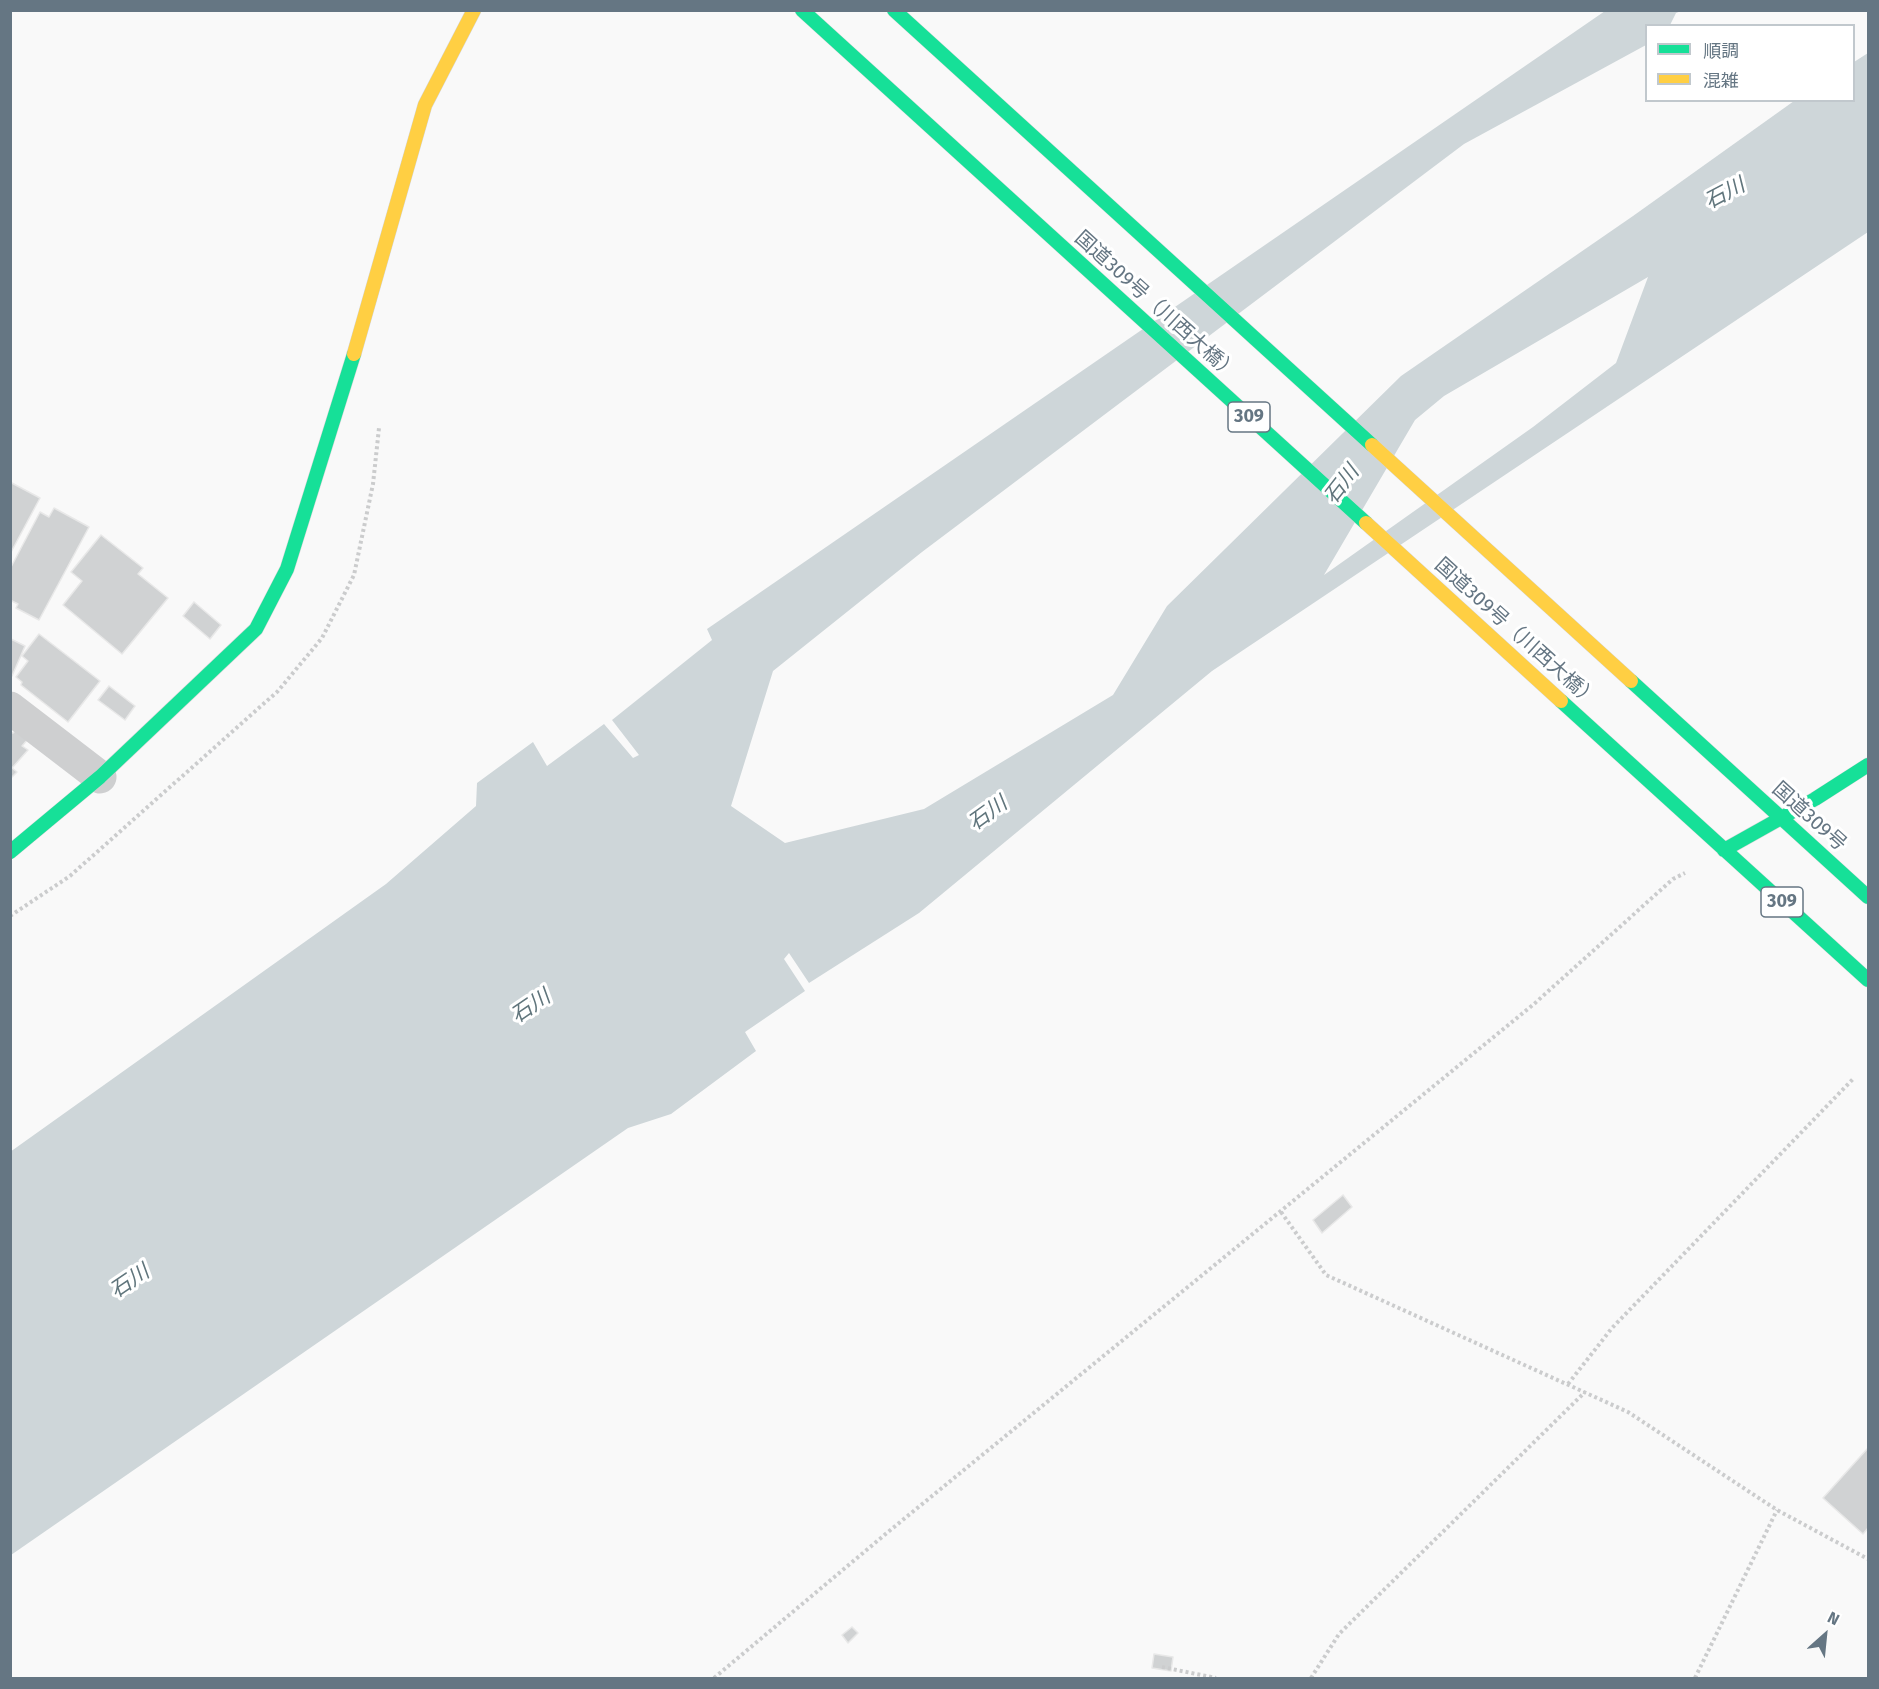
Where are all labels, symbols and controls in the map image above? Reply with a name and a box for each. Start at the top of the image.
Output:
legend [1645,24,1855,102]
text: 順調 [1703,40,1739,62]
text: 混雑 [1703,70,1739,92]
water label: 石川 [1701,173,1749,215]
street label: 国道309号（川西大橋） [1069,226,1243,386]
road number: 309 [1228,402,1270,432]
water label: 石川 [1319,461,1365,509]
street label: 国道309号（川西大橋） [1429,553,1603,713]
street label: 国道309号 [1767,777,1851,857]
water label: 石川 [964,791,1012,837]
road number: 309 [1761,887,1803,917]
water label: 石川 [507,985,555,1029]
water label: 石川 [106,1260,154,1304]
north arrow [1795,1605,1855,1665]
text: N [1824,1608,1842,1629]

